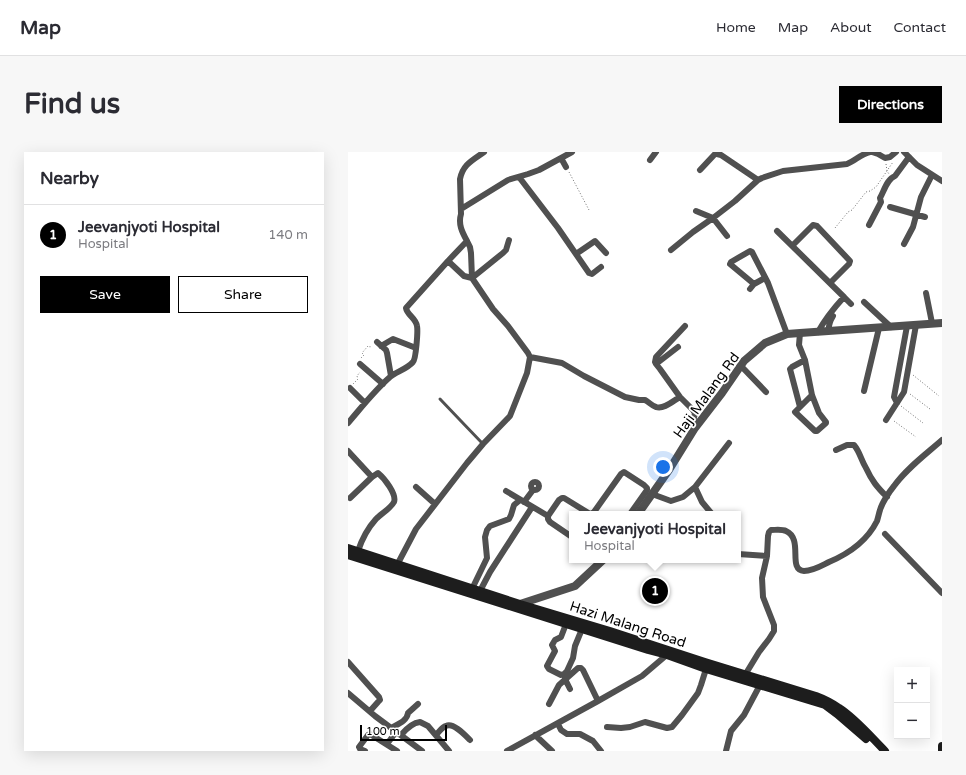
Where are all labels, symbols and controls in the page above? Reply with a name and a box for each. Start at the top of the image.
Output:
text: Map [20,17,61,39]
text: Home [716,19,756,36]
text: Map [778,19,808,36]
text: About [830,19,872,36]
text: Contact [894,19,946,36]
button: Directions [839,86,942,123]
text: Find us [24,87,120,121]
text: Nearby [40,168,99,189]
text: Jeevanjyoti Hospital [78,218,220,236]
text: 1 [49,227,57,243]
text: 140 m [268,227,308,243]
text: Hospital [78,236,129,252]
button: Save [40,276,170,313]
button: Share [178,276,308,313]
street label: Haji Malang Rd [670,349,743,441]
your location [653,457,673,477]
popup [569,511,741,563]
text: Jeevanjyoti Hospital [584,520,726,538]
text: Hospital [584,538,635,554]
pin: 1 [642,576,668,606]
street label: Hazi Malang Road [567,598,688,651]
map controls [894,667,930,739]
button: + [894,667,930,703]
button: − [894,703,930,739]
scale bar [360,723,447,742]
text: 100 m [366,725,400,738]

